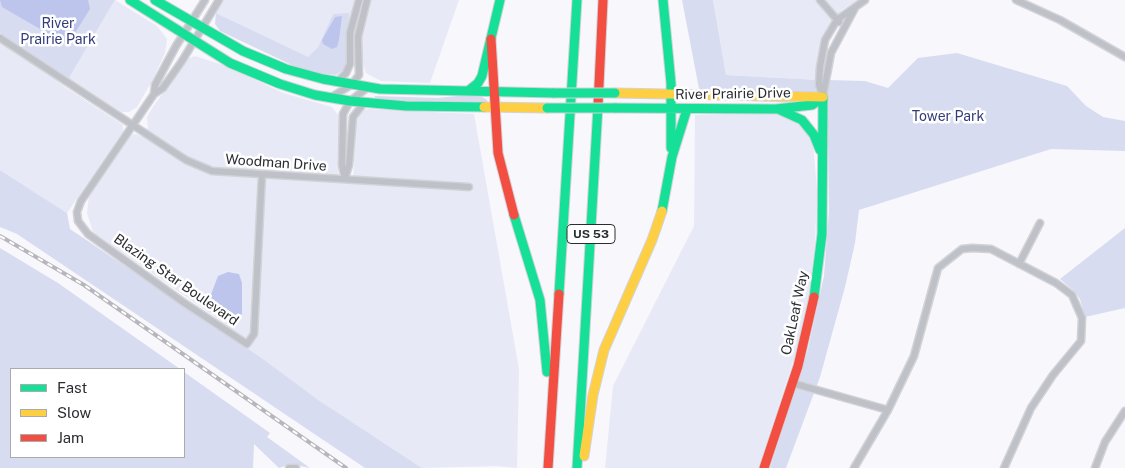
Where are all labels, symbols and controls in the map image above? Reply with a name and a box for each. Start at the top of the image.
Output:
park label: River Prairie Park [20,16,96,48]
street label: River Prairie Drive [675,85,791,103]
park label: Tower Park [912,109,984,125]
street label: Woodman Drive [225,151,327,175]
road number: US 53 [567,224,615,243]
street label: Blazing Star Boulevard [110,231,242,329]
street label: OakLeaf Way [778,269,812,357]
legend [10,368,185,458]
text: Fast [57,379,87,396]
text: Slow [57,404,91,421]
text: Jam [57,429,84,446]

